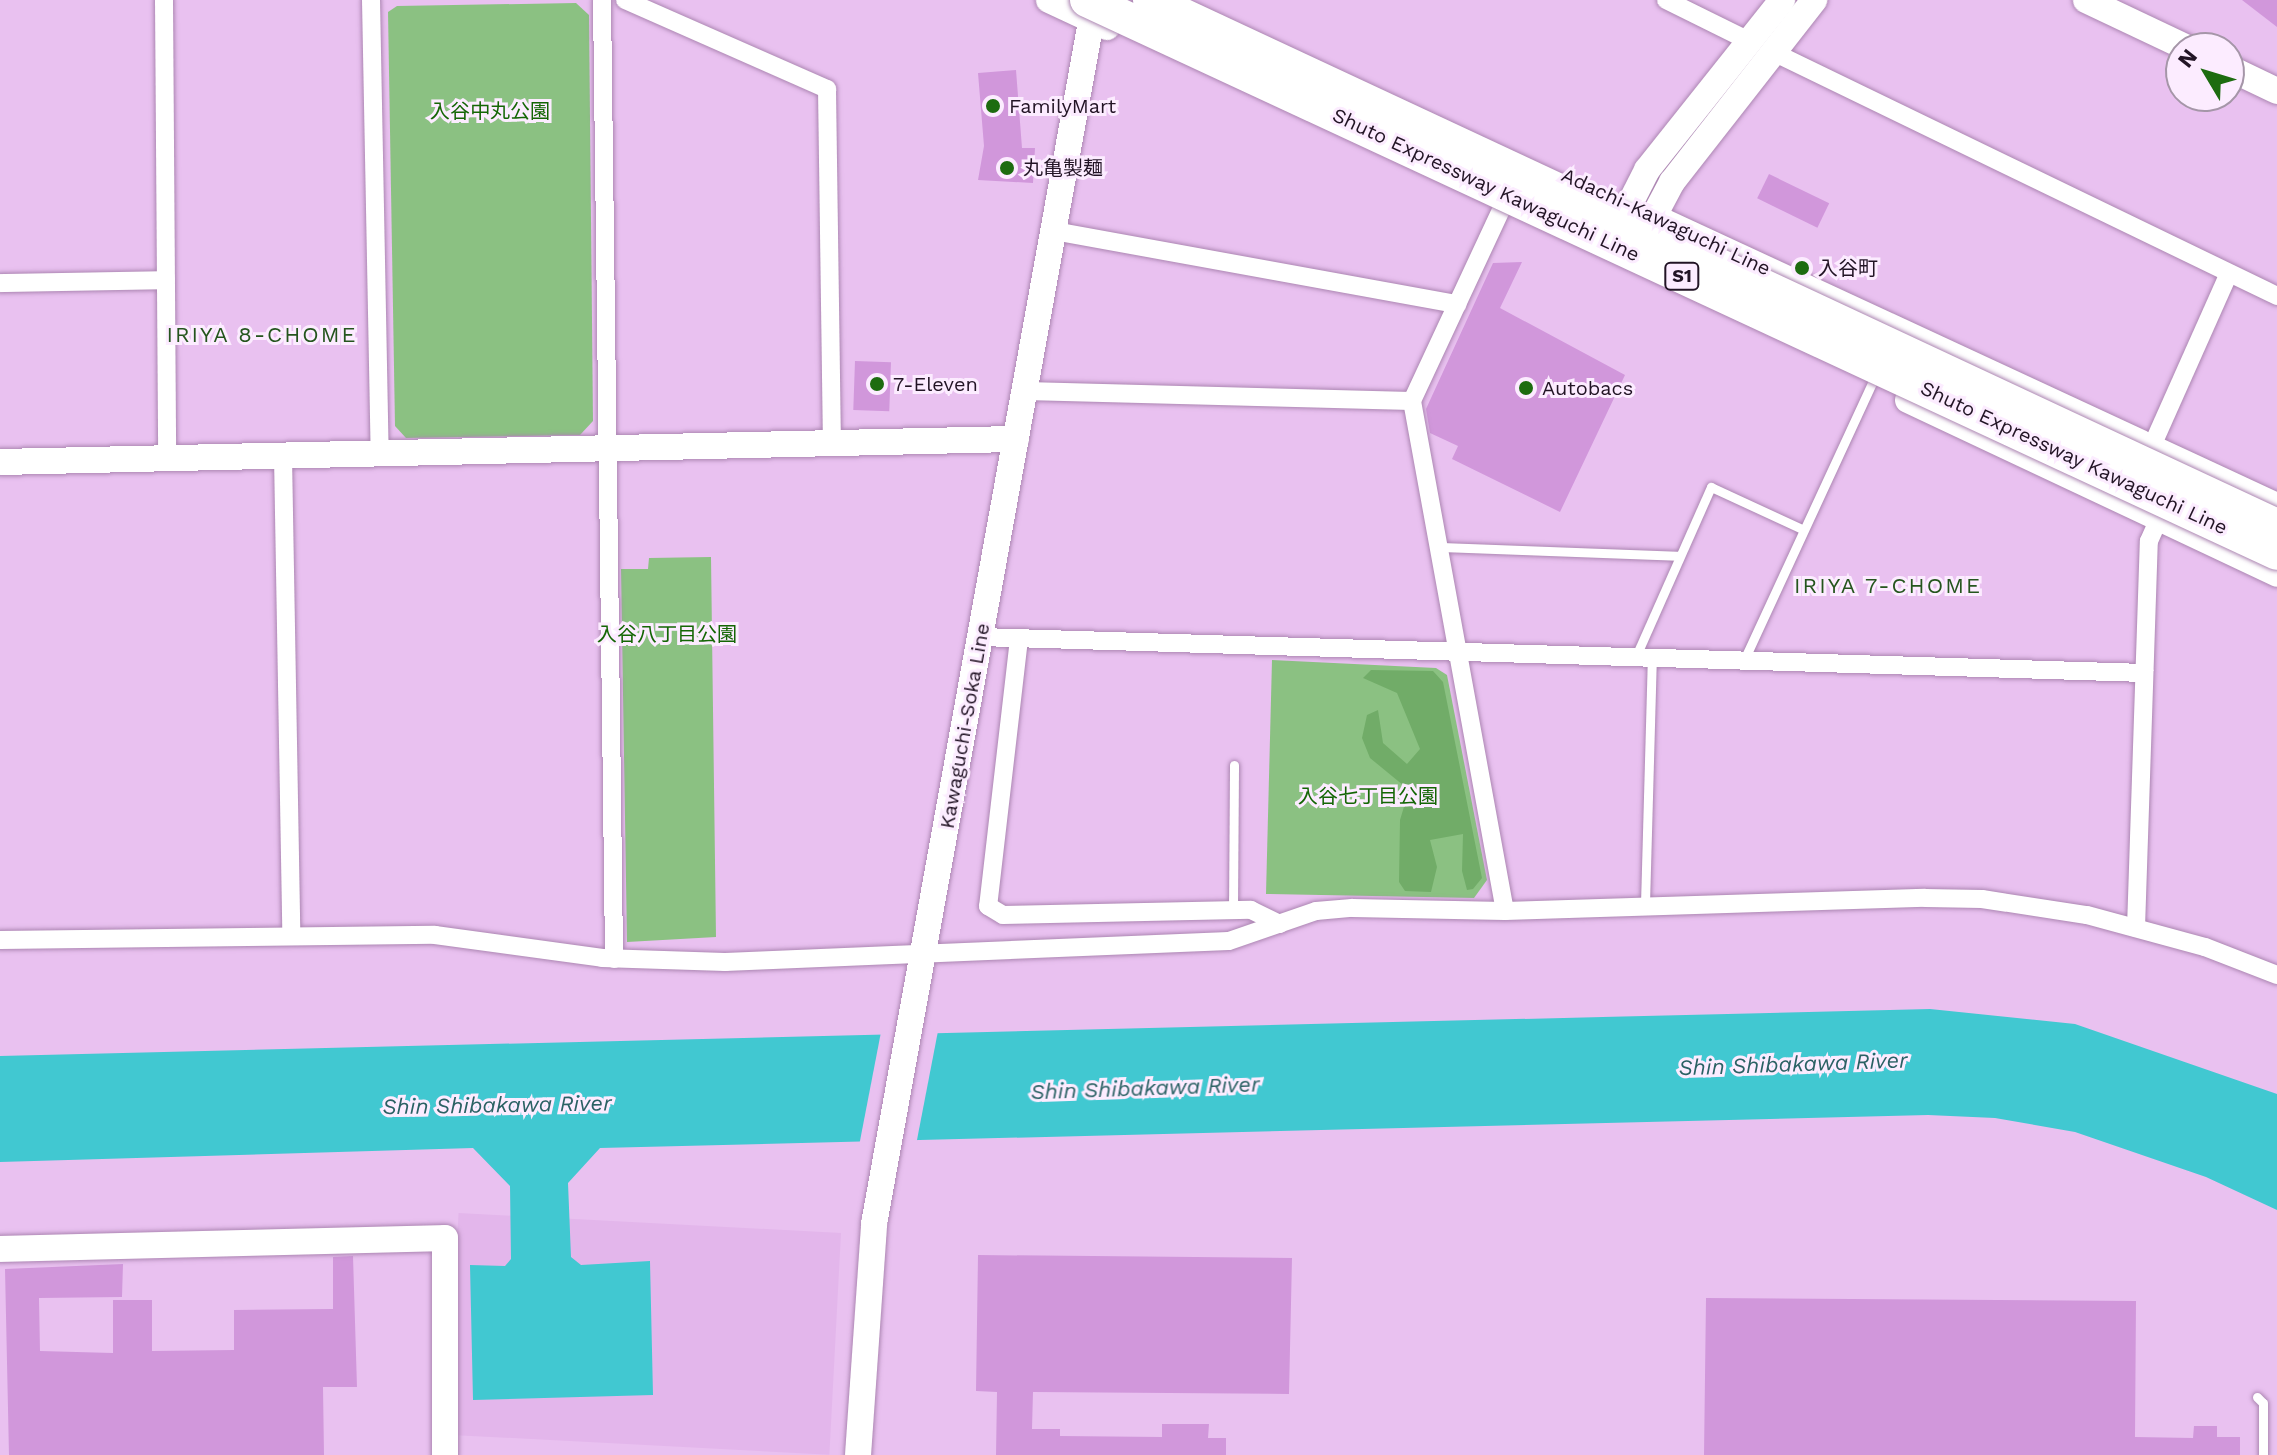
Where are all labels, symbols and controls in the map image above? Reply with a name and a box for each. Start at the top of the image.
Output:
north arrow [2165,32,2245,112]
text: N [2172,44,2202,72]
place label: FamilyMart [1009,94,1116,118]
marker: FamilyMart [984,97,1002,115]
park label: 入谷中丸公園 [430,99,550,123]
street label: Shuto Expressway Kawaguchi Line [1328,103,1644,267]
place label: 丸亀製麺 [1023,156,1103,180]
marker: 丸亀製麺 [998,159,1016,177]
street label: Adachi-Kawaguchi Line [1558,163,1774,281]
place label: 入谷町 [1818,256,1878,280]
marker: 入谷町 [1793,259,1811,277]
road number: S1 [1664,262,1700,290]
district label: IRIYA 8-CHOME [166,322,358,348]
place label: 7-Eleven [893,372,978,396]
marker: 7-Eleven [868,375,886,393]
place label: Autobacs [1542,376,1633,400]
street label: Shuto Expressway Kawaguchi Line [1916,376,2232,540]
marker: Autobacs [1517,379,1535,397]
district label: IRIYA 7-CHOME [1793,573,1983,599]
street label: Kawaguchi-Soka Line [935,621,995,831]
park label: 入谷八丁目公園 [597,622,737,646]
park label: 入谷七丁目公園 [1298,784,1438,808]
water label: Shin Shibakawa River [1678,1047,1908,1081]
water label: Shin Shibakawa River [1030,1071,1260,1105]
water label: Shin Shibakawa River [382,1090,612,1120]

